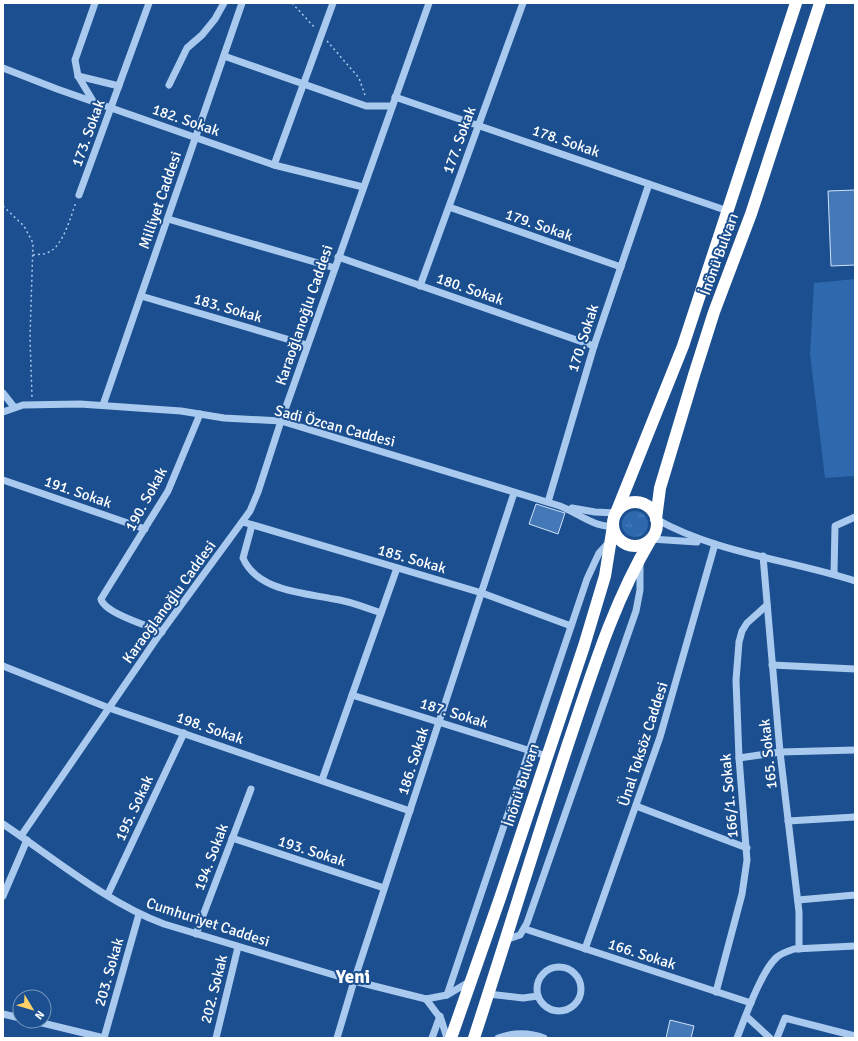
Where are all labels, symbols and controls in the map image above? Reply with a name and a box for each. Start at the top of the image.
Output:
street label: 173. Sokak [68,96,109,169]
street label: 182. Sokak [150,100,223,140]
street label: 177. Sokak [439,103,480,176]
street label: 178. Sokak [530,121,603,161]
street label: Milliyet Caddesi [135,149,185,251]
street label: 179. Sokak [503,205,576,245]
street label: İnönü Bulvarı [696,211,742,297]
street label: Karaoğlanoğlu Caddesi [271,242,337,388]
street label: 180. Sokak [434,269,507,309]
street label: 183. Sokak [192,290,265,326]
street label: 170. Sokak [564,301,603,374]
street label: Sadi Özcan Caddesi [273,401,397,451]
street label: 190. Sokak [121,463,171,534]
street label: 191. Sokak [42,472,115,512]
street label: Karaoğlanoğlu Caddesi [118,537,220,667]
street label: 185. Sokak [376,541,449,577]
street label: Ünal Toksöz Caddesi [614,680,672,808]
street label: 187. Sokak [418,694,491,732]
street label: 198. Sokak [174,708,247,748]
street label: 165. Sokak [755,718,781,790]
street label: 186. Sokak [394,724,433,797]
street label: İnönü Bulvarı [499,741,543,829]
street label: 166/1. Sokak [716,753,742,839]
street label: 195. Sokak [111,772,157,844]
street label: 194. Sokak [190,821,232,893]
street label: 193. Sokak [276,832,349,871]
street label: Cumhuriyet Caddesi [144,894,272,950]
street label: 203. Sokak [91,935,127,1008]
street label: 166. Sokak [606,935,679,974]
street label: 202. Sokak [197,952,231,1025]
district label: Yeni [335,965,370,989]
north arrow [12,989,52,1029]
text: N [32,1008,47,1022]

